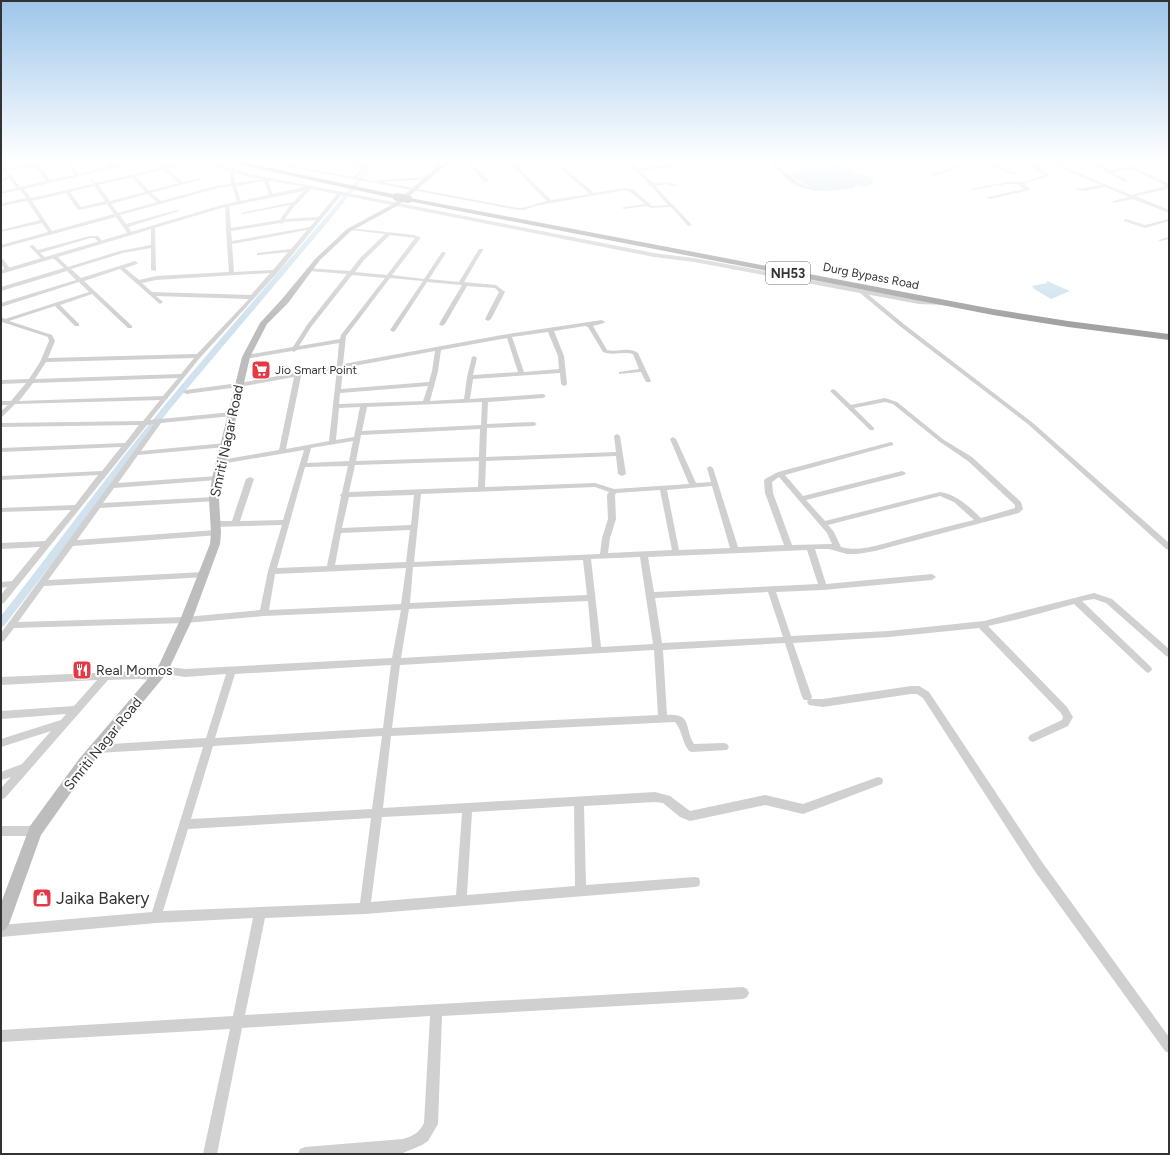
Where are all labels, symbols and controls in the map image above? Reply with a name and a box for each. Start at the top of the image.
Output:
street label: Durg Bypass Road [822,260,920,292]
road number: NH53 [766,262,810,284]
supermarket icon: Jio Smart Point [250,359,272,381]
place label: Jio Smart Point [275,363,357,377]
street label: Smriti Nagar Road [207,383,247,499]
restaurant icon: Real Momos [71,659,93,681]
place label: Real Momos [96,662,173,679]
street label: Smriti Nagar Road [60,694,146,794]
shop icon: Jaika Bakery [31,887,53,909]
place label: Jaika Bakery [56,888,149,908]

